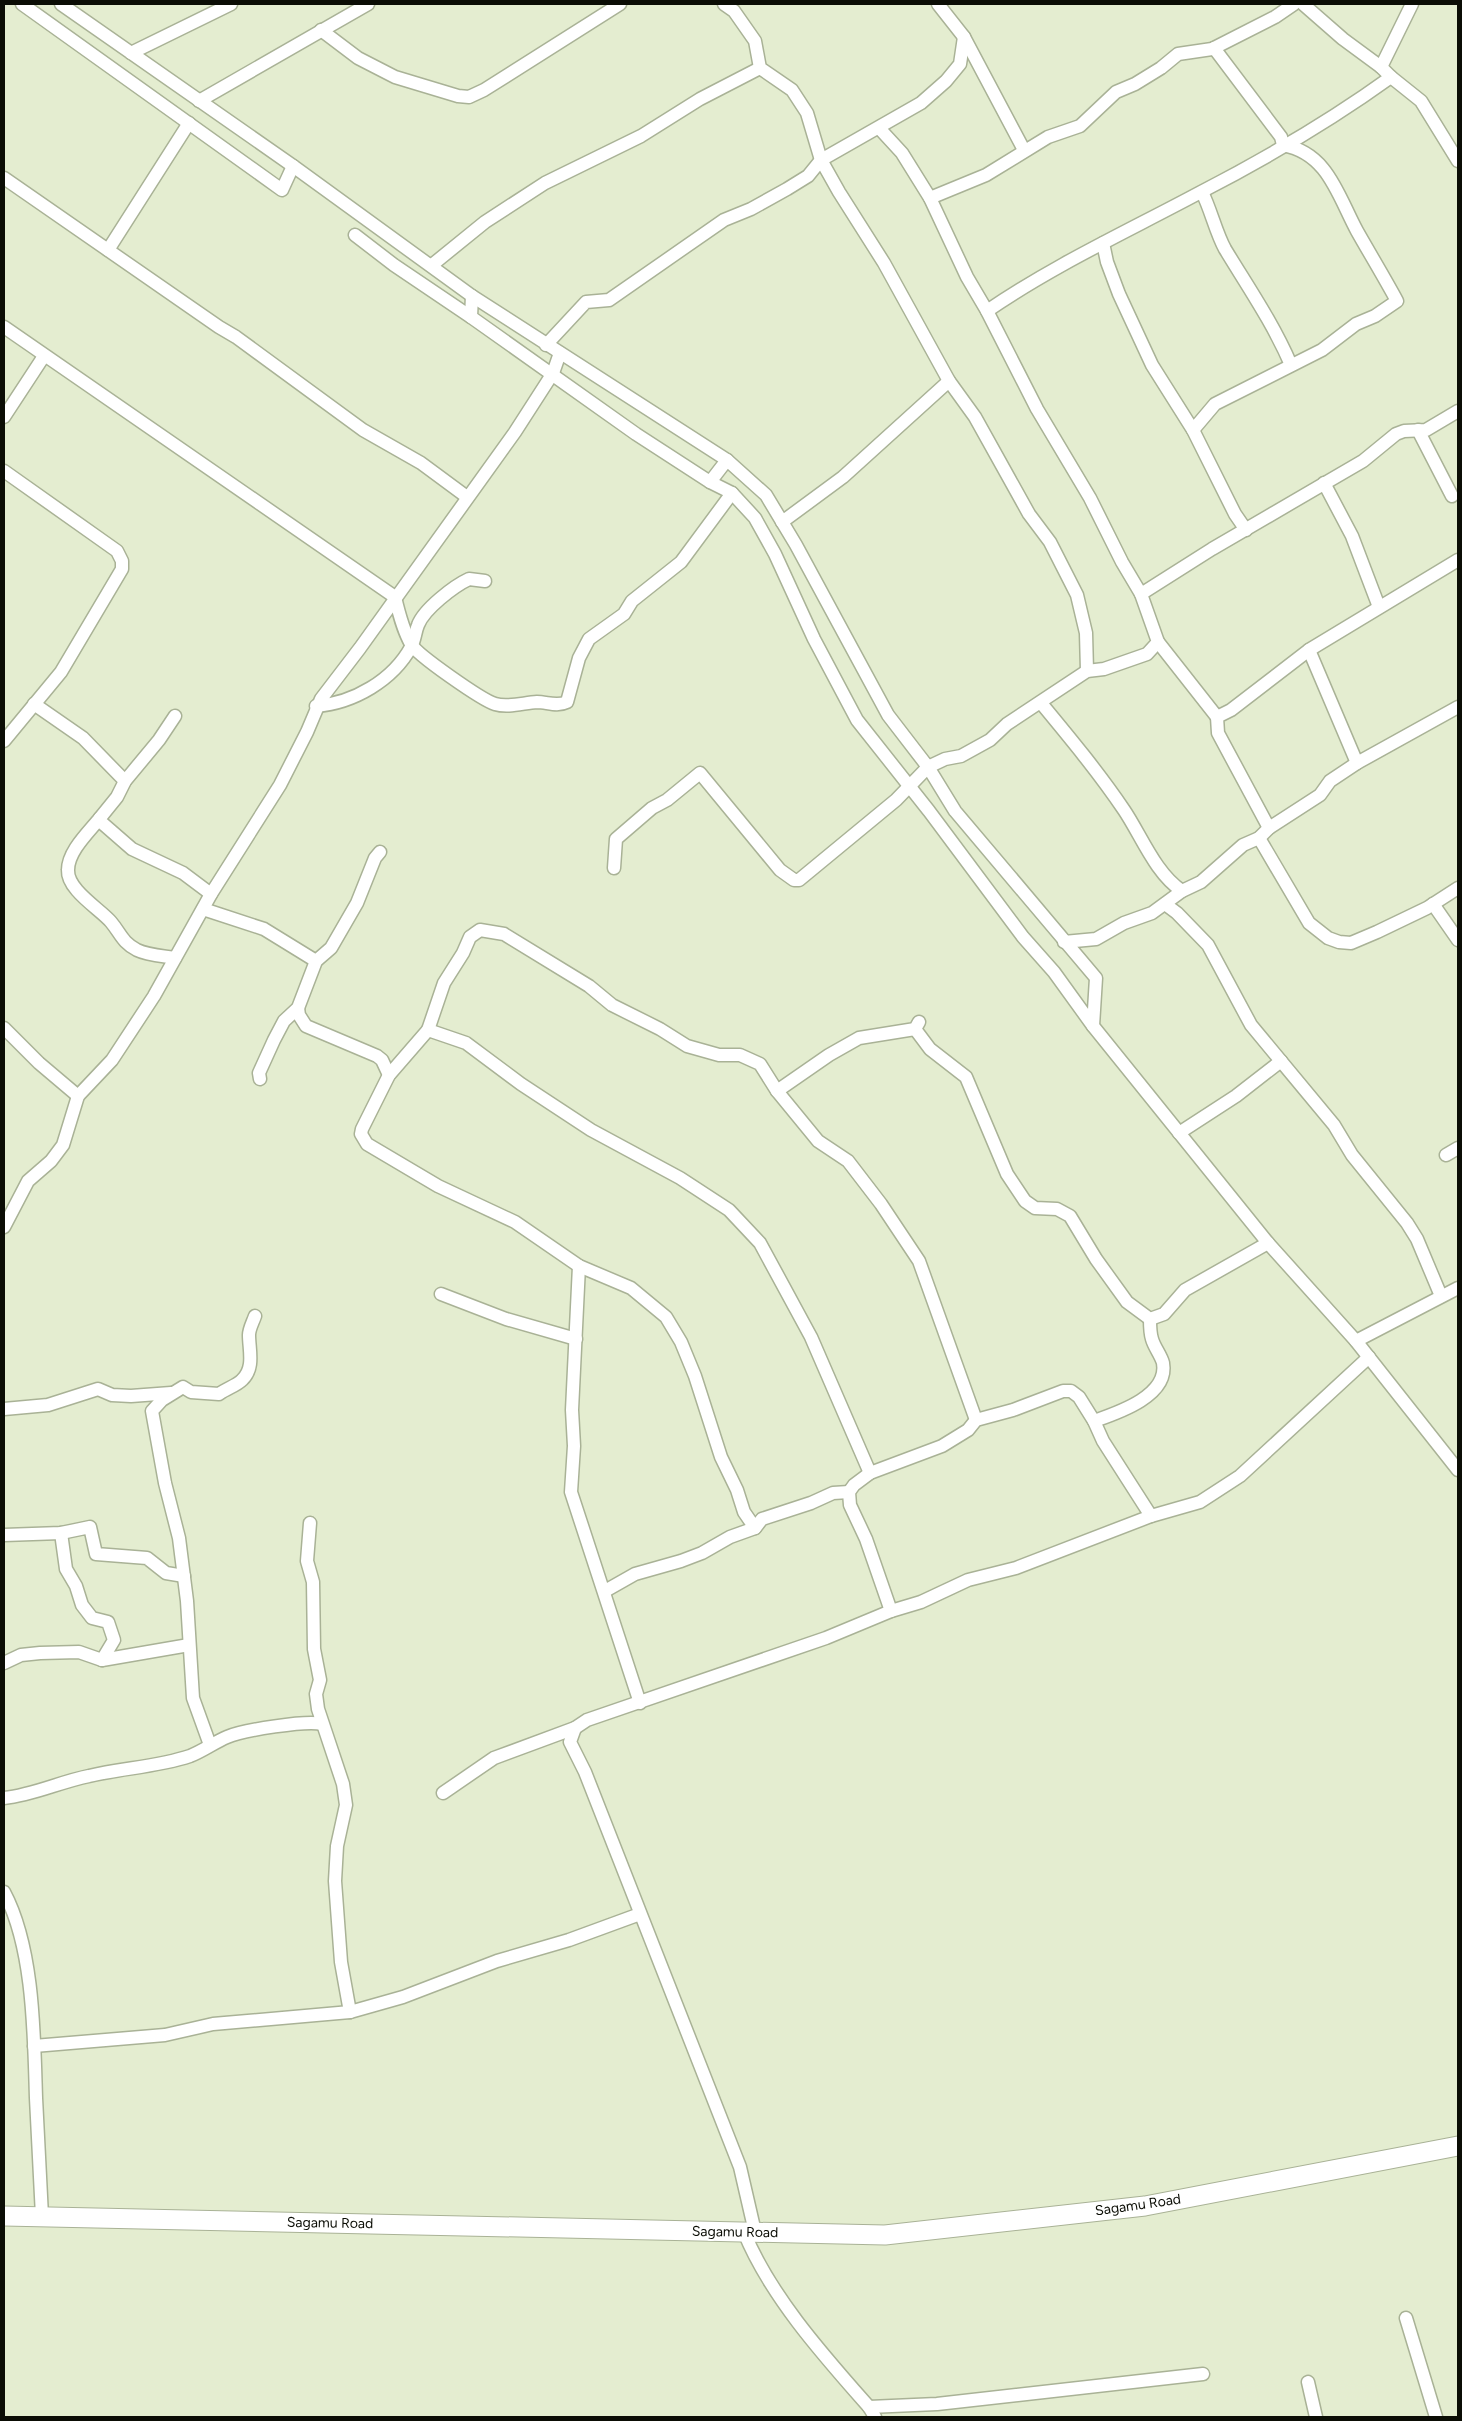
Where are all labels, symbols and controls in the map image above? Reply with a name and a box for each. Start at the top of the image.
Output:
street label: Sagamu Road [1094,2191,1182,2219]
street label: Sagamu Road [287,2214,373,2232]
street label: Sagamu Road [692,2223,778,2241]

